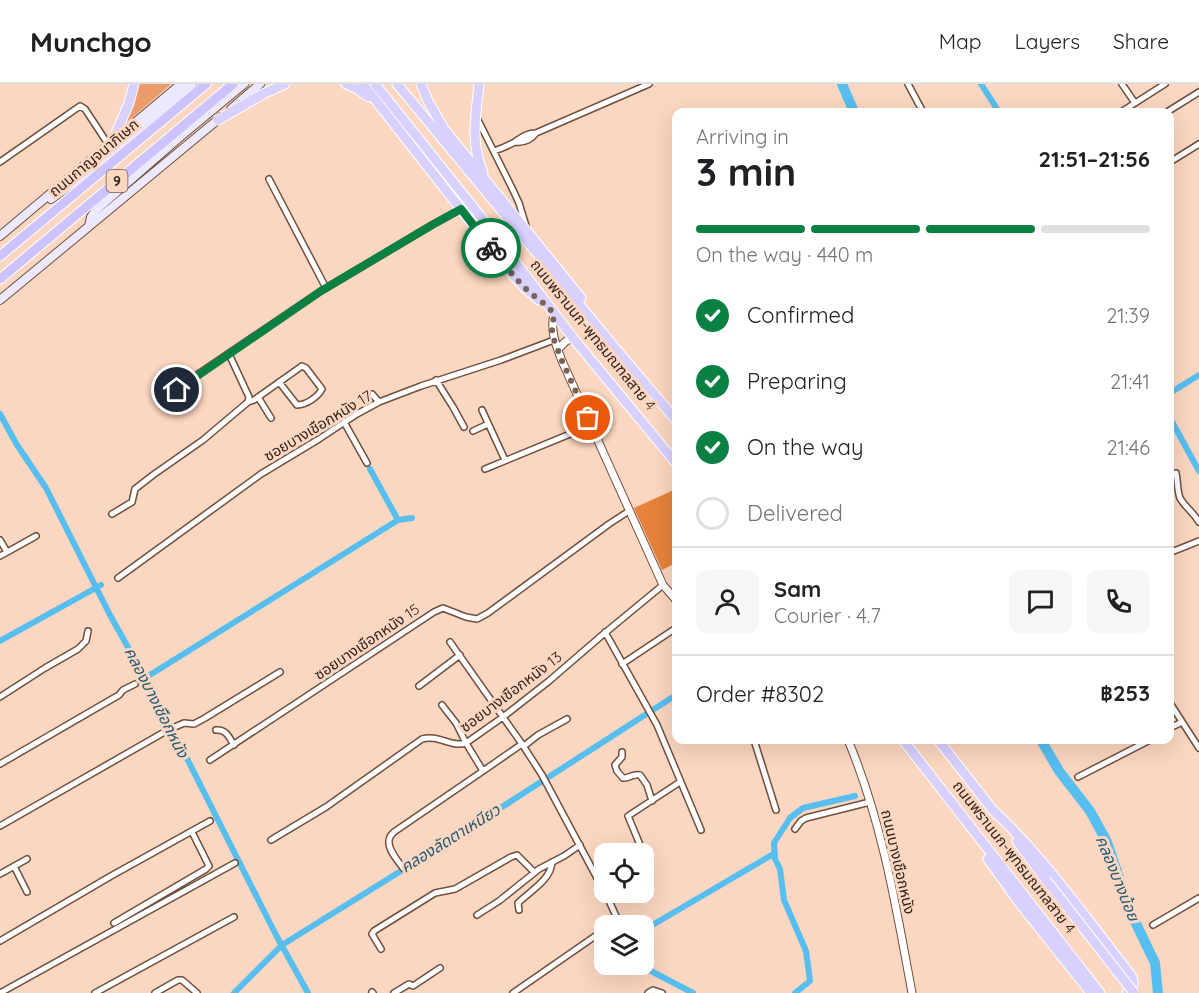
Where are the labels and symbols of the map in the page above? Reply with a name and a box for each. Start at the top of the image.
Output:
street label: ถนนกาญจนาภิเษก [45,115,142,201]
road number: 9 [106,170,128,192]
courier [461,218,521,278]
street label: ถนนพรานนก-พุทธมณฑลสาย 4 [527,255,660,414]
pin [151,364,202,415]
street label: ซอยบางเชือกหนัง 17 [260,386,375,465]
pin [562,392,613,443]
street label: ซอยบางเชือกหนัง 15 [310,599,423,684]
water label: คลองบางเชือกหนัง [121,643,194,762]
street label: ซอยบางเชือกหนัง 13 [456,647,566,736]
street label: ถนนพรานนก-พุทธมณฑลสาย 4 [949,777,1080,937]
water label: คลองลัดตาเหนียว [396,799,504,877]
street label: ถนนบางเชือกหนัง [877,808,920,916]
water label: คลองบางน้อย [1092,833,1145,925]

